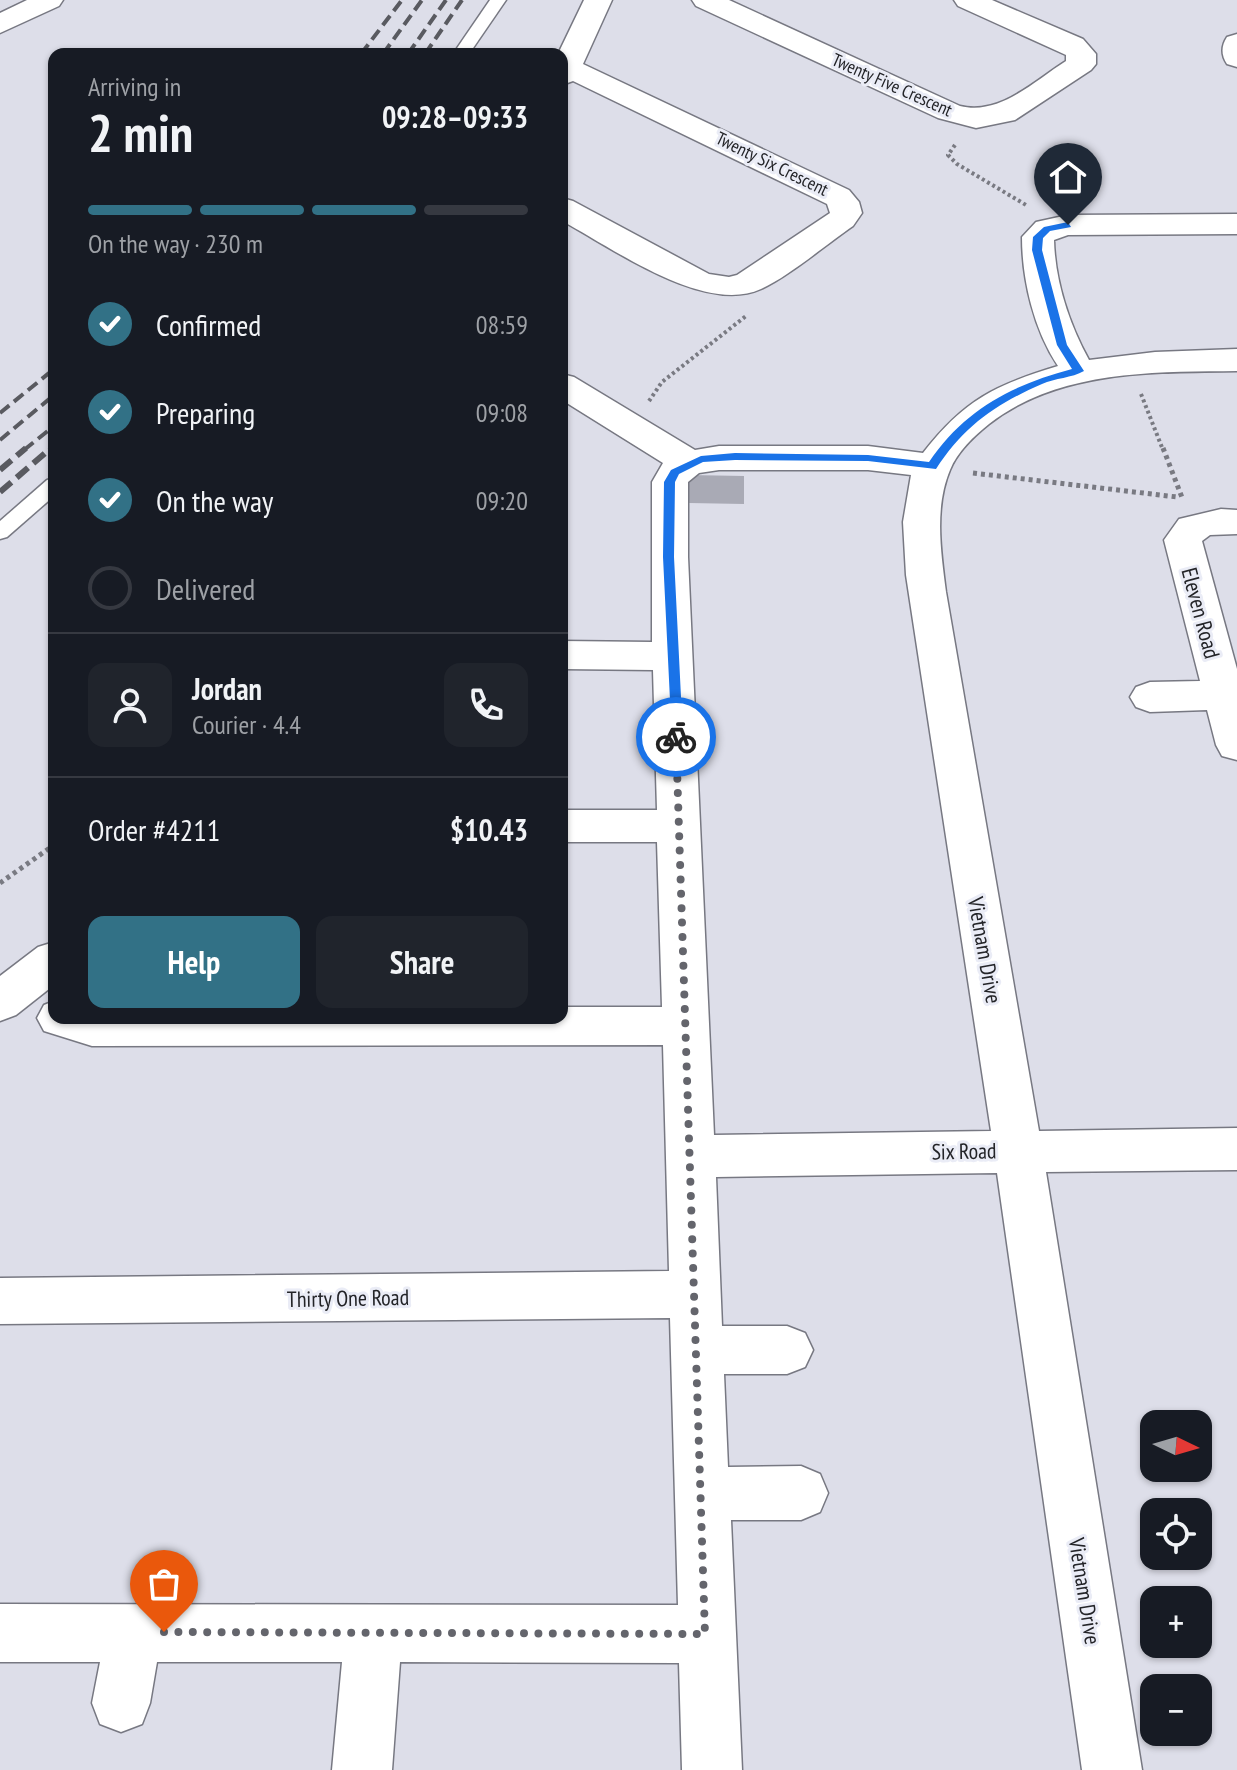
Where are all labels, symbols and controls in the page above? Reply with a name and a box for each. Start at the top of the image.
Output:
street label: Twenty Five Crescent [828,48,956,121]
text: Arriving in [88,70,181,103]
text: 09:28–09:33 [382,97,528,136]
text: 2 min [88,99,193,166]
street label: Twenty Six Crescent [712,126,832,201]
pin [1034,143,1102,225]
icon: home [1046,155,1090,199]
text: On the way · 230 m [88,227,263,260]
icon: check [88,302,132,346]
text: Confirmed [156,305,261,344]
text: 08:59 [476,308,528,341]
icon: check [88,390,132,434]
text: Preparing [156,393,255,432]
text: 09:08 [476,396,528,429]
icon: check [88,478,132,522]
text: On the way [156,481,273,520]
text: 09:20 [476,484,528,517]
street label: Eleven Road [1175,565,1227,661]
text: Delivered [156,569,255,608]
button: person [88,663,172,747]
button: phone [444,663,528,747]
text: Jordan [192,669,262,708]
courier [636,697,716,777]
text: Courier · 4.4 [192,708,301,741]
icon: bike [654,715,698,759]
text: Order #4211 [88,810,220,849]
text: $10.43 [450,810,528,849]
street label: Vietnam Drive [962,894,1008,1005]
button: Help [88,916,300,1008]
button: Share [316,916,528,1008]
street label: Six Road [931,1136,997,1166]
street label: Thirty One Road [287,1283,409,1313]
north arrow [1140,1410,1212,1482]
map controls [1140,1410,1212,1746]
button: locate [1140,1498,1212,1570]
street label: Vietnam Drive [1063,1535,1107,1646]
pin [130,1550,198,1632]
icon: bag [142,1562,186,1606]
button: + [1140,1586,1212,1658]
button: − [1140,1674,1212,1746]

